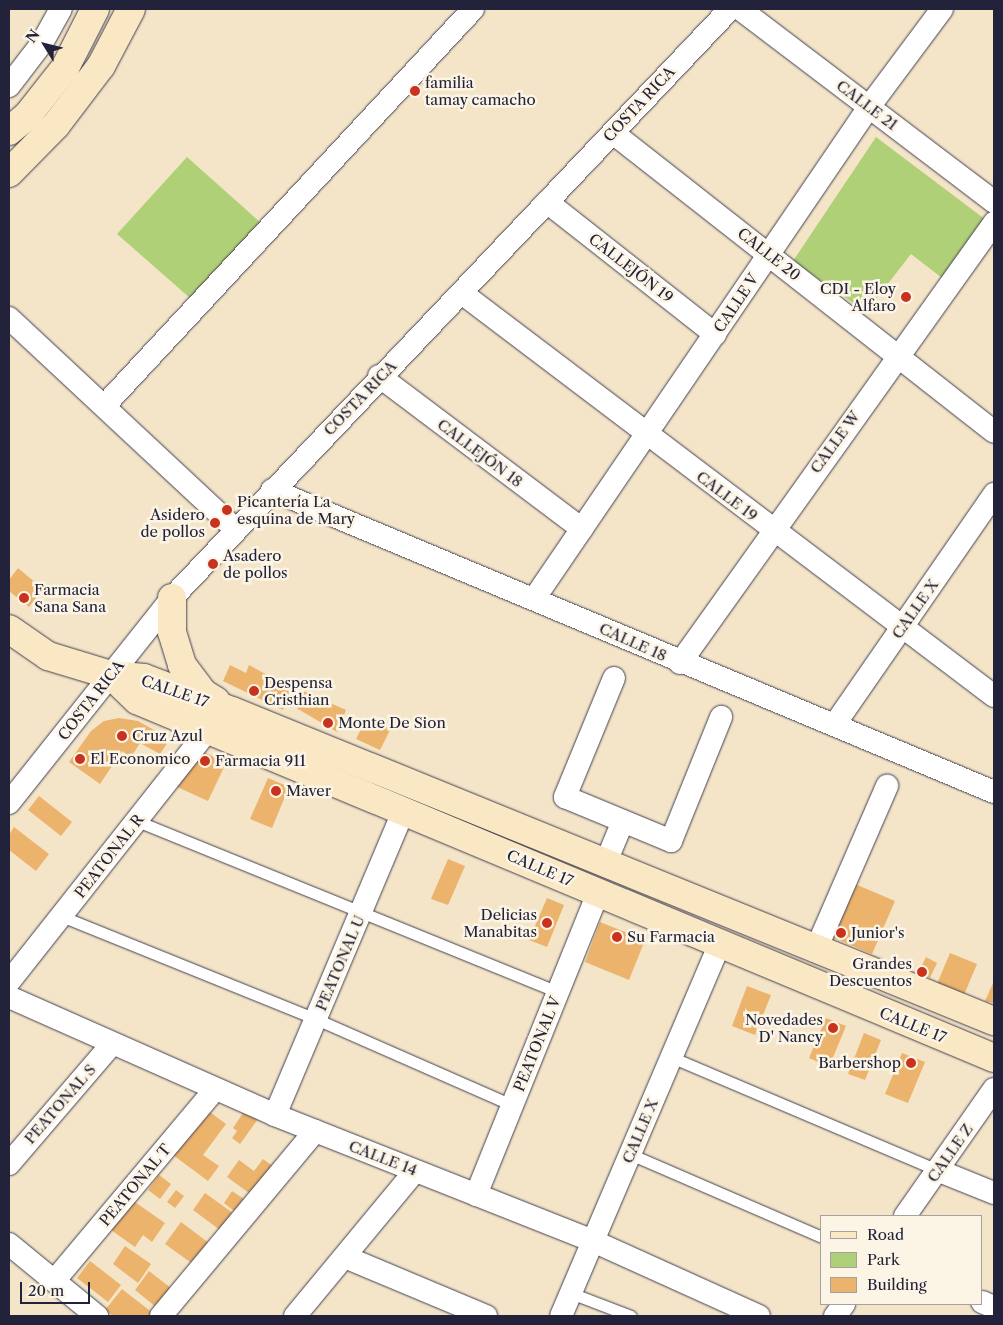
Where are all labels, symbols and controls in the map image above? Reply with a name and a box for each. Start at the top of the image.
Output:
north arrow [20,20,70,70]
text: N [22,26,44,46]
street label: COSTA RICA [599,62,679,146]
place label: familia tamay camacho [425,73,536,108]
street label: CALLE 21 [833,76,901,134]
marker: familia tamay camacho [409,85,421,97]
street label: CALLE 20 [734,224,804,284]
street label: CALLEJÓN 19 [585,230,677,306]
street label: CALLE V [710,270,762,336]
place label: CDI - Eloy Alfaro [820,279,896,314]
marker: CDI - Eloy Alfaro [900,291,912,303]
street label: COSTA RICA [320,357,400,439]
street label: CALLE W [806,407,864,477]
street label: CALLEJÓN 18 [434,415,526,491]
street label: CALLE 19 [693,467,761,525]
place label: Picantería La esquina de Mary [237,492,355,527]
marker: Picantería La esquina de Mary [221,504,233,516]
place label: Asidero de pollos [140,505,205,540]
marker: Asidero de pollos [209,517,221,529]
place label: Asadero de pollos [223,546,288,581]
marker: Asadero de pollos [207,558,219,570]
street label: CALLE X [888,576,942,642]
place label: Farmacia Sana Sana [34,580,106,615]
marker: Farmacia Sana Sana [18,592,30,604]
street label: CALLE 18 [597,619,669,665]
street label: COSTA RICA [54,656,128,744]
street label: CALLE 17 [139,671,211,711]
place label: Despensa Cristhian [264,673,333,708]
marker: Despensa Cristhian [248,685,260,697]
place label: Monte De Sion [338,714,446,732]
marker: Monte De Sion [322,717,334,729]
place label: Cruz Azul [132,727,203,745]
marker: Cruz Azul [116,730,128,742]
place label: El Economico [90,750,190,768]
place label: Farmacia 911 [215,752,306,770]
marker: El Economico [74,753,86,765]
marker: Farmacia 911 [199,755,211,767]
place label: Maver [286,782,331,800]
marker: Maver [270,785,282,797]
street label: PEATONAL R [71,810,147,902]
street label: CALLE 17 [504,846,576,890]
place label: Delicias Manabitas [463,905,537,940]
street label: PEATONAL U [312,912,368,1014]
marker: Delicias Manabitas [541,917,553,929]
place label: Junior's [851,924,905,942]
marker: Junior's [835,927,847,939]
place label: Su Farmacia [627,928,715,946]
marker: Su Farmacia [611,931,623,943]
place label: Grandes Descuentos [829,954,912,989]
marker: Grandes Descuentos [916,966,928,978]
street label: PEATONAL V [510,993,564,1095]
street label: CALLE 17 [877,1003,949,1047]
place label: Novedades D' Nancy [745,1010,823,1045]
marker: Novedades D' Nancy [827,1022,839,1034]
place label: Barbershop [818,1054,901,1072]
marker: Barbershop [905,1057,917,1069]
street label: PEATONAL S [20,1060,100,1148]
street label: CALLE X [618,1096,662,1166]
street label: CALLE Z [923,1120,977,1186]
street label: CALLE 14 [346,1137,420,1179]
street label: PEATONAL T [95,1140,175,1230]
legend [820,1215,983,1305]
text: Road [867,1225,904,1244]
text: Park [867,1250,900,1269]
scale bar [22,1272,92,1304]
text: Building [867,1275,927,1294]
text: 20 m [28,1281,64,1300]

